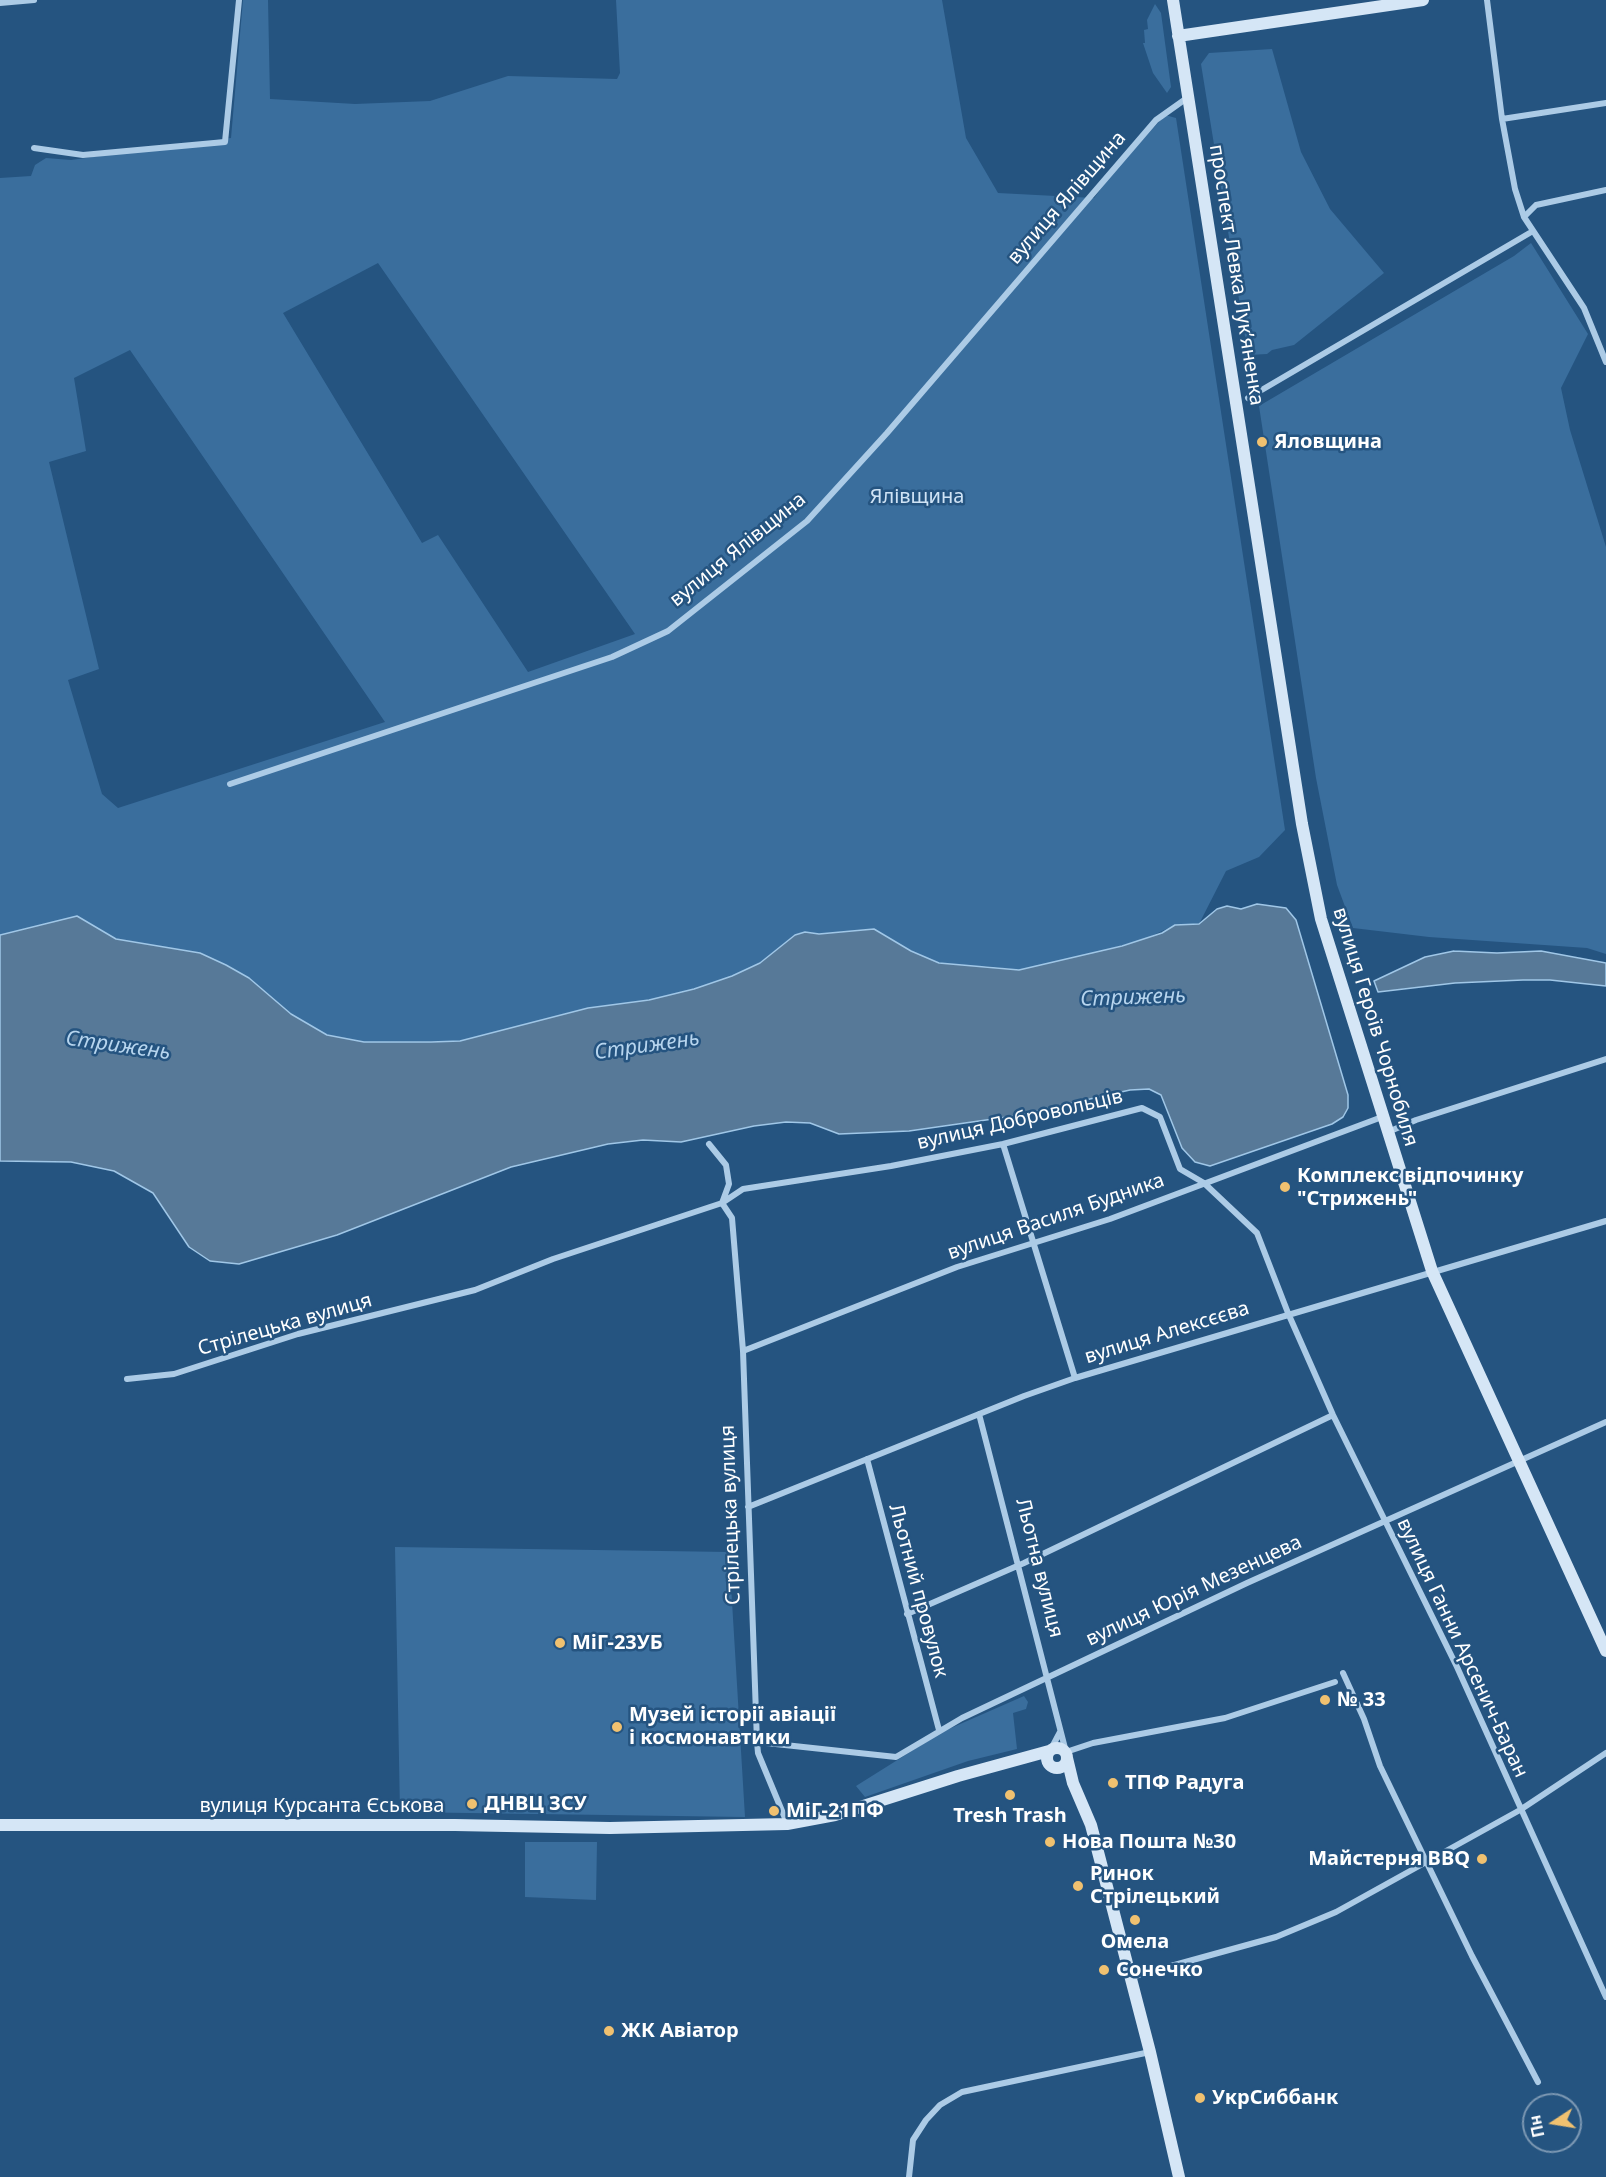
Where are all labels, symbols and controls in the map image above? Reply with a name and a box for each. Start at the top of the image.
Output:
street label: вулиця Ялівщина [1003,127,1131,269]
street label: проспект Левка Лукʼяненка [1204,143,1268,407]
place label: Яловщина [1274,430,1382,454]
marker: Яловщина [1255,435,1269,449]
park label: Ялівщина [870,485,964,509]
street label: вулиця Ялівщина [665,488,811,612]
street label: вулиця Героїв Чорнобиля [1327,905,1423,1149]
water label: Стрижень [1080,984,1186,1012]
water label: Стрижень [64,1026,172,1066]
water label: Стрижень [593,1026,701,1066]
street label: вулиця Добровольців [915,1085,1125,1155]
place label: Комплекс відпочинку "Стрижень" [1297,1164,1523,1211]
street label: вулиця Василя Будника [944,1169,1168,1265]
marker: Комплекс відпочинку "Стрижень" [1278,1180,1292,1194]
street label: Стрілецька вулиця [195,1289,375,1361]
street label: вулиця Алексєєва [1082,1297,1252,1369]
street label: Стрілецька вулиця [716,1425,746,1605]
street label: Льотна вулиця [1010,1496,1068,1640]
street label: Льотний провулок [883,1502,953,1680]
street label: вулиця Ганни Арсенич-Баран [1391,1514,1533,1782]
street label: вулиця Юрія Мезенцева [1082,1530,1306,1652]
place label: МіГ-23УБ [572,1631,663,1655]
marker: МіГ-23УБ [553,1636,567,1650]
place label: № 33 [1337,1688,1386,1712]
marker: № 33 [1318,1693,1332,1707]
place label: Музей історії авіації і космонавтики [629,1703,836,1750]
marker: Музей історії авіації і космонавтики [610,1720,624,1734]
place label: ТПФ Радуга [1125,1771,1244,1795]
marker: ТПФ Радуга [1106,1776,1120,1790]
marker: Tresh Trash [1003,1788,1017,1802]
place label: ДНВЦ ЗСУ [484,1792,587,1816]
street label: вулиця Курсанта Єськова [200,1794,444,1818]
marker: ДНВЦ ЗСУ [465,1797,479,1811]
place label: МіГ-21ПФ [786,1799,884,1823]
marker: МіГ-21ПФ [767,1804,781,1818]
place label: Tresh Trash [953,1804,1067,1828]
place label: Нова Пошта №30 [1062,1830,1236,1854]
marker: Нова Пошта №30 [1043,1835,1057,1849]
place label: Майстерня BBQ [1308,1847,1470,1871]
marker: Майстерня BBQ [1475,1852,1489,1866]
place label: Ринок Стрілецький [1090,1862,1220,1909]
marker: Ринок Стрілецький [1071,1879,1085,1893]
marker: Омела [1128,1913,1142,1927]
place label: Омела [1101,1930,1169,1954]
place label: Сонечко [1116,1958,1203,1982]
marker: Сонечко [1097,1963,1111,1977]
place label: ЖК Авіатор [621,2019,739,2043]
marker: ЖК Авіатор [602,2024,616,2038]
place label: УкрСиббанк [1212,2086,1338,2110]
marker: УкрСиббанк [1193,2091,1207,2105]
north arrow [1522,2093,1582,2153]
text: Пн [1523,2113,1549,2140]

